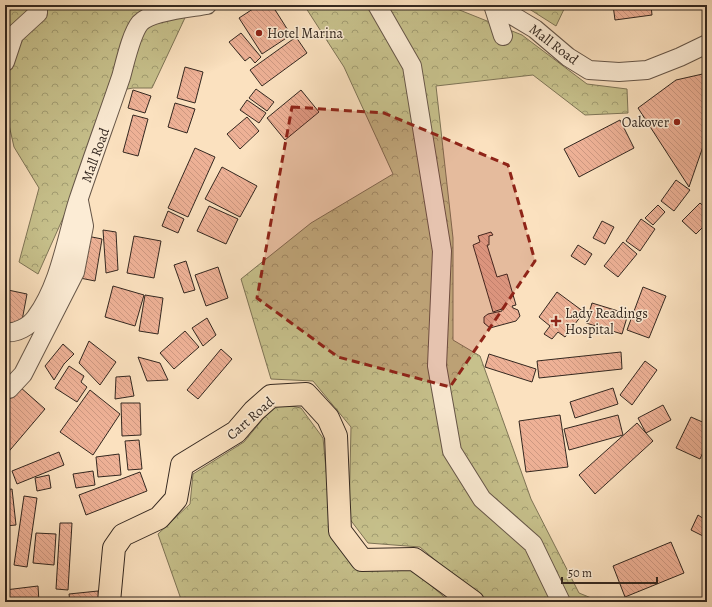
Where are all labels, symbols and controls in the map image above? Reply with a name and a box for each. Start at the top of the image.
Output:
street label: Mall Road [525,20,583,69]
place label: Hotel Marina [267,24,344,43]
marker: Hotel Marina [254,28,264,38]
place label: Oakover [622,113,670,132]
marker: Oakover [672,117,682,127]
street label: Mall Road [77,125,114,185]
place label: Lady Readings Hospital [565,304,648,339]
marker: Lady Readings Hospital [550,315,562,327]
street label: Cart Road [223,392,279,444]
scale bar [562,559,657,585]
text: 50 m [568,565,592,581]

